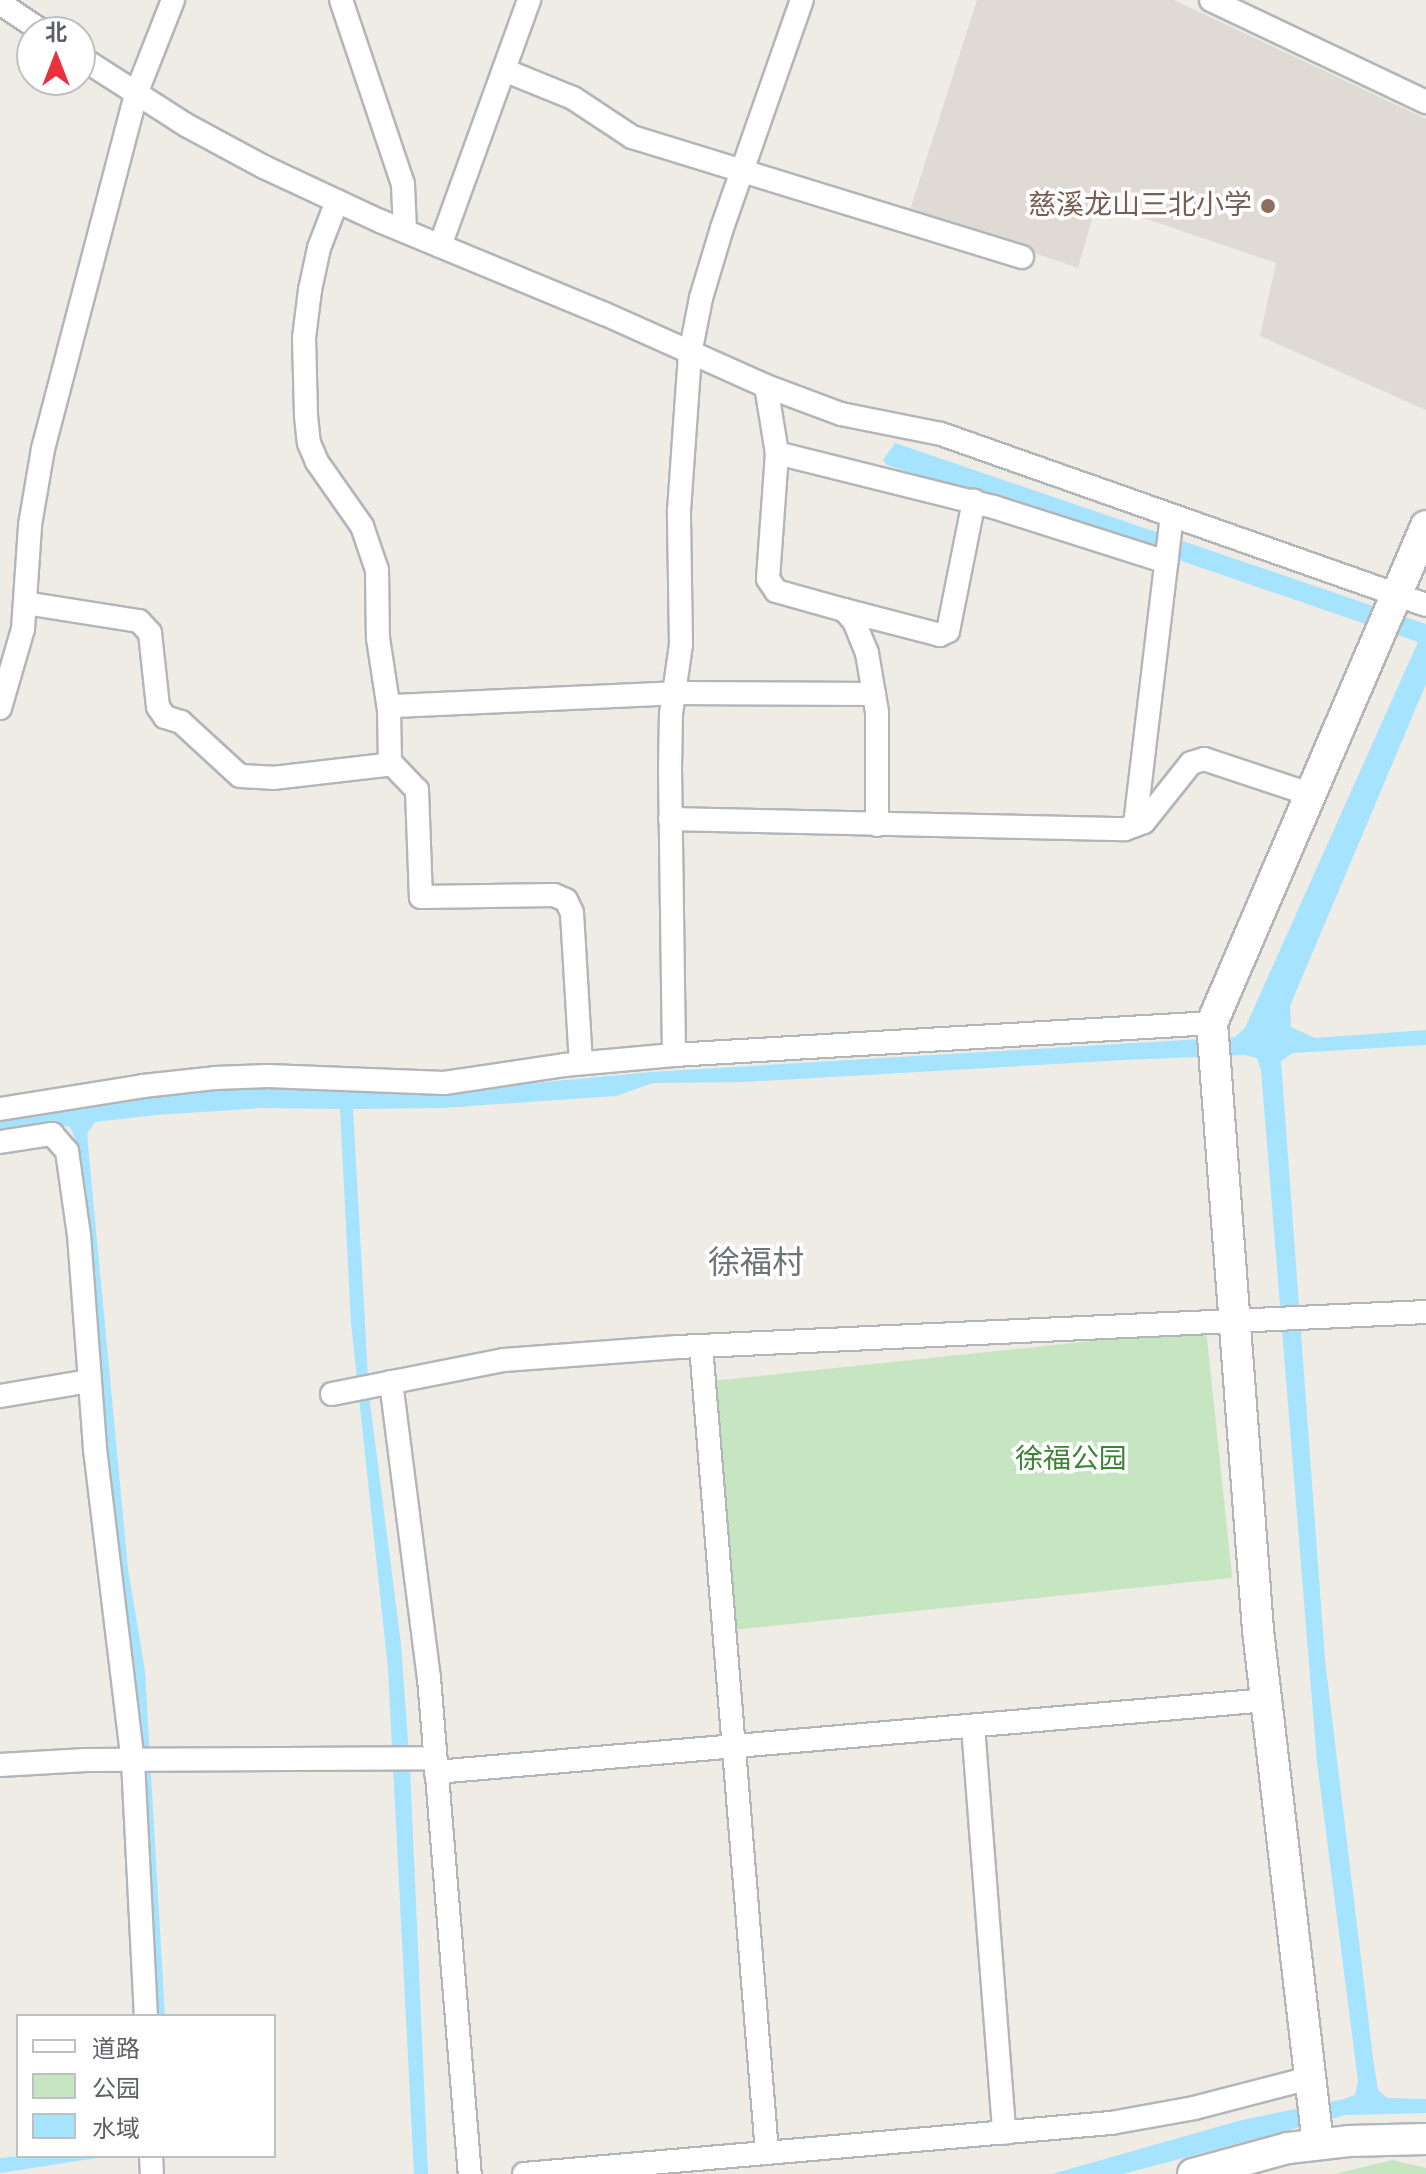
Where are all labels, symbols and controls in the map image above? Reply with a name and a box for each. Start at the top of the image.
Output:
north arrow [16,16,96,96]
text: 北 [45,20,67,47]
place label: 慈溪龙山三北小学 [1028,189,1252,223]
marker: 慈溪龙山三北小学 [1259,197,1277,215]
district label: 徐福村 [708,1245,804,1283]
park label: 徐福公园 [1015,1443,1127,1477]
legend [16,2014,276,2158]
text: 道路 [92,2035,140,2064]
text: 公园 [92,2075,140,2104]
text: 水域 [92,2115,140,2144]

